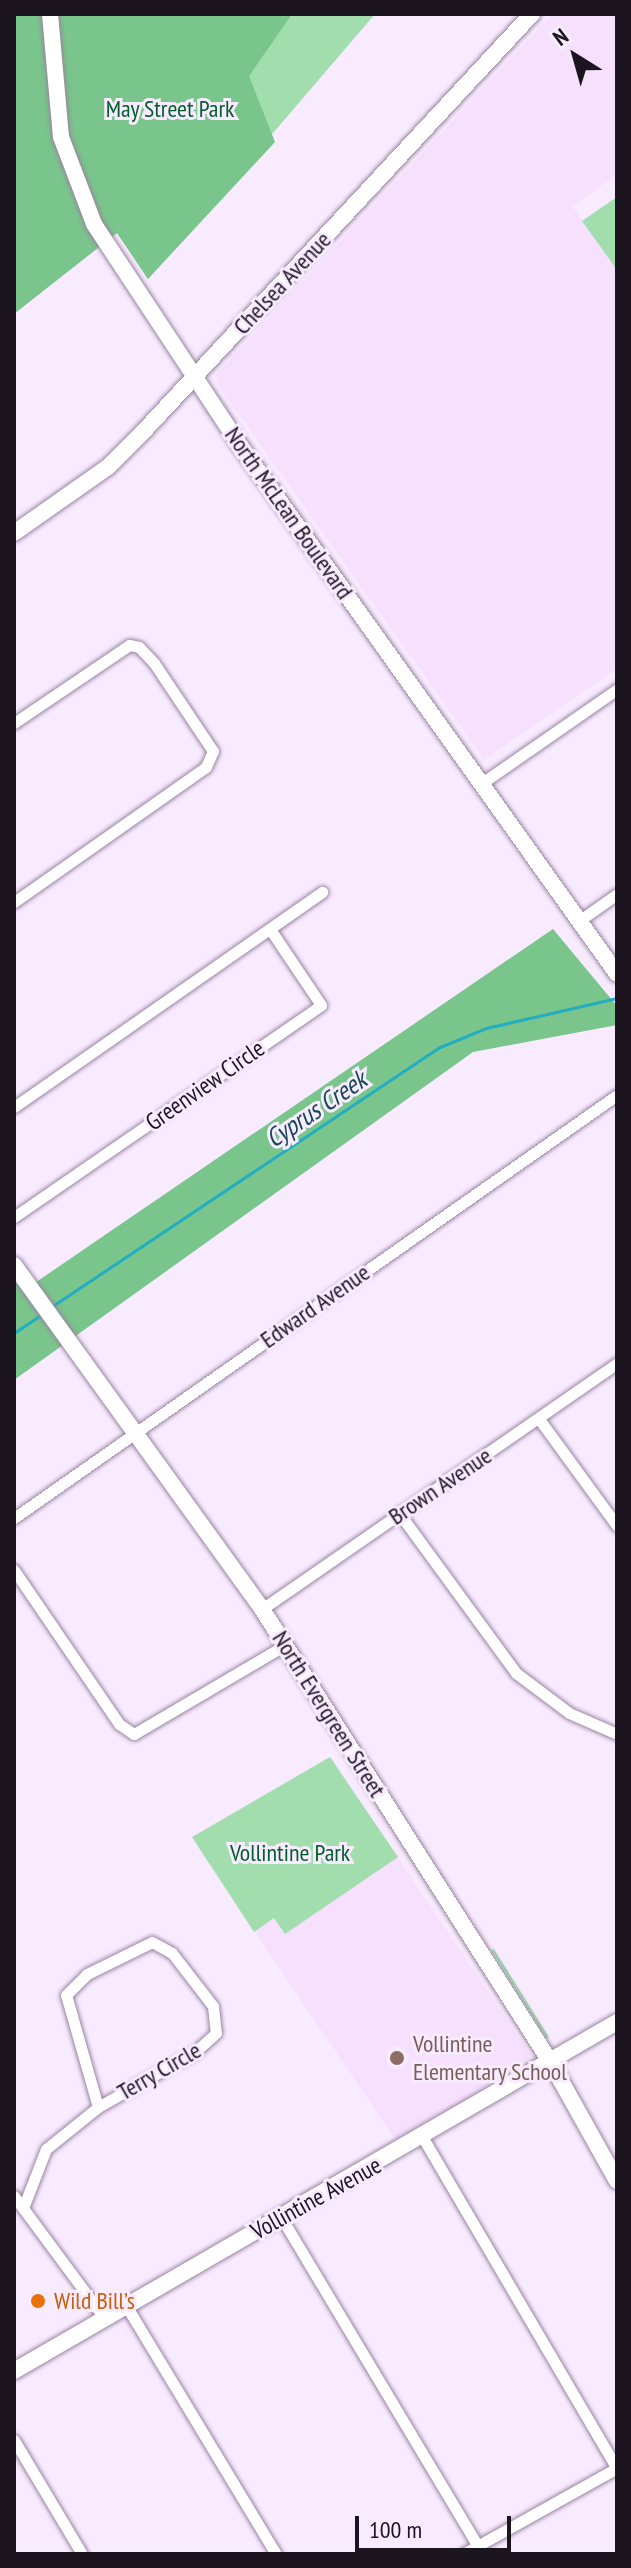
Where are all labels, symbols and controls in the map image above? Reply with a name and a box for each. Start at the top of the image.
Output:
north arrow [535,16,615,96]
text: N [547,22,574,52]
park label: May Street Park [105,95,235,123]
street label: Chelsea Avenue [227,225,337,341]
street label: North McLean Boulevard [219,421,359,605]
street label: Greenview Circle [140,1033,270,1137]
water label: Cyprus Creek [260,1064,372,1154]
street label: Edward Avenue [255,1258,375,1354]
street label: Brown Avenue [383,1441,497,1531]
street label: North Evergreen Street [266,1626,392,1802]
park label: Vollintine Park [230,1839,350,1867]
place label: Vollintine Elementary School [413,2030,567,2086]
street label: Terry Circle [112,2035,206,2107]
marker: Vollintine Elementary School [388,2049,406,2067]
street label: Vollintine Avenue [245,2150,387,2246]
place label: Wild Bill’s [54,2287,135,2315]
marker: Wild Bill’s [29,2292,47,2310]
scale bar [359,2500,515,2550]
text: 100 m [369,2514,422,2545]

